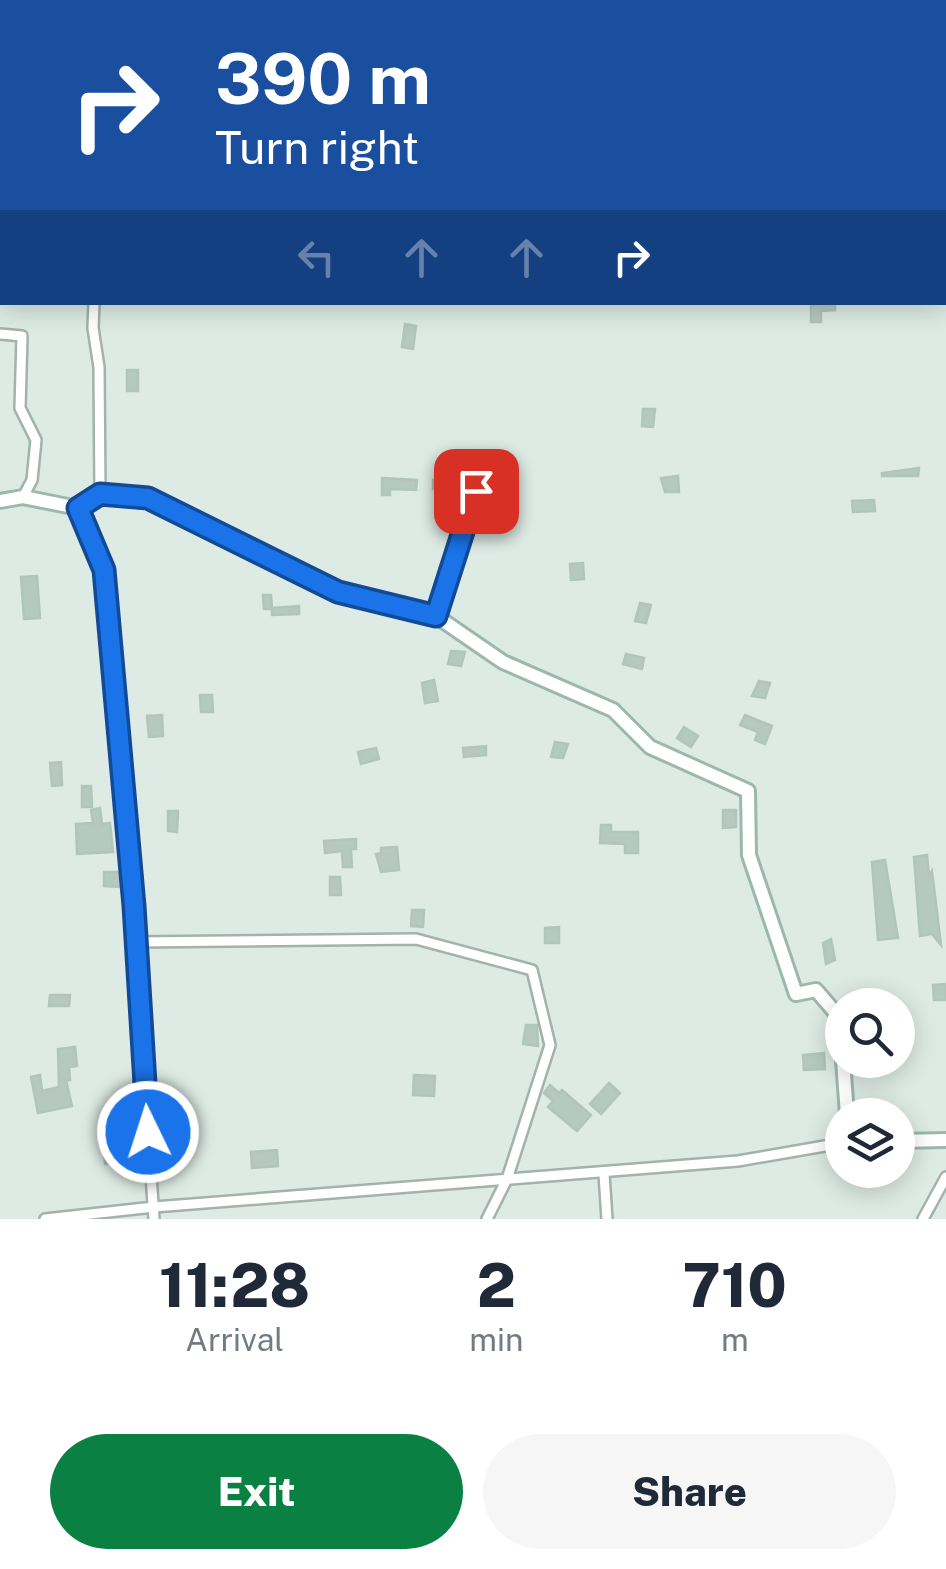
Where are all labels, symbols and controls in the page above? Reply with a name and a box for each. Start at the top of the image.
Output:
text: 390 m [215,37,431,120]
icon: right [50,40,180,170]
text: Turn right [215,121,419,174]
icon: left [289,230,344,285]
icon: ahead [394,230,449,285]
icon: ahead [499,230,554,285]
icon: right [604,230,659,285]
pin [434,449,519,534]
icon: arrive [449,464,504,519]
map controls [825,988,915,1188]
button: search [825,988,915,1078]
position arrow [96,1080,200,1184]
button: layers [825,1098,915,1188]
text: 11:28 [159,1250,310,1321]
text: 2 [477,1250,516,1321]
text: 710 [683,1250,787,1321]
text: Arrival [185,1321,284,1358]
text: min [469,1321,524,1358]
text: m [721,1321,749,1358]
button: Exit [50,1434,463,1549]
button: Share [483,1434,896,1549]

